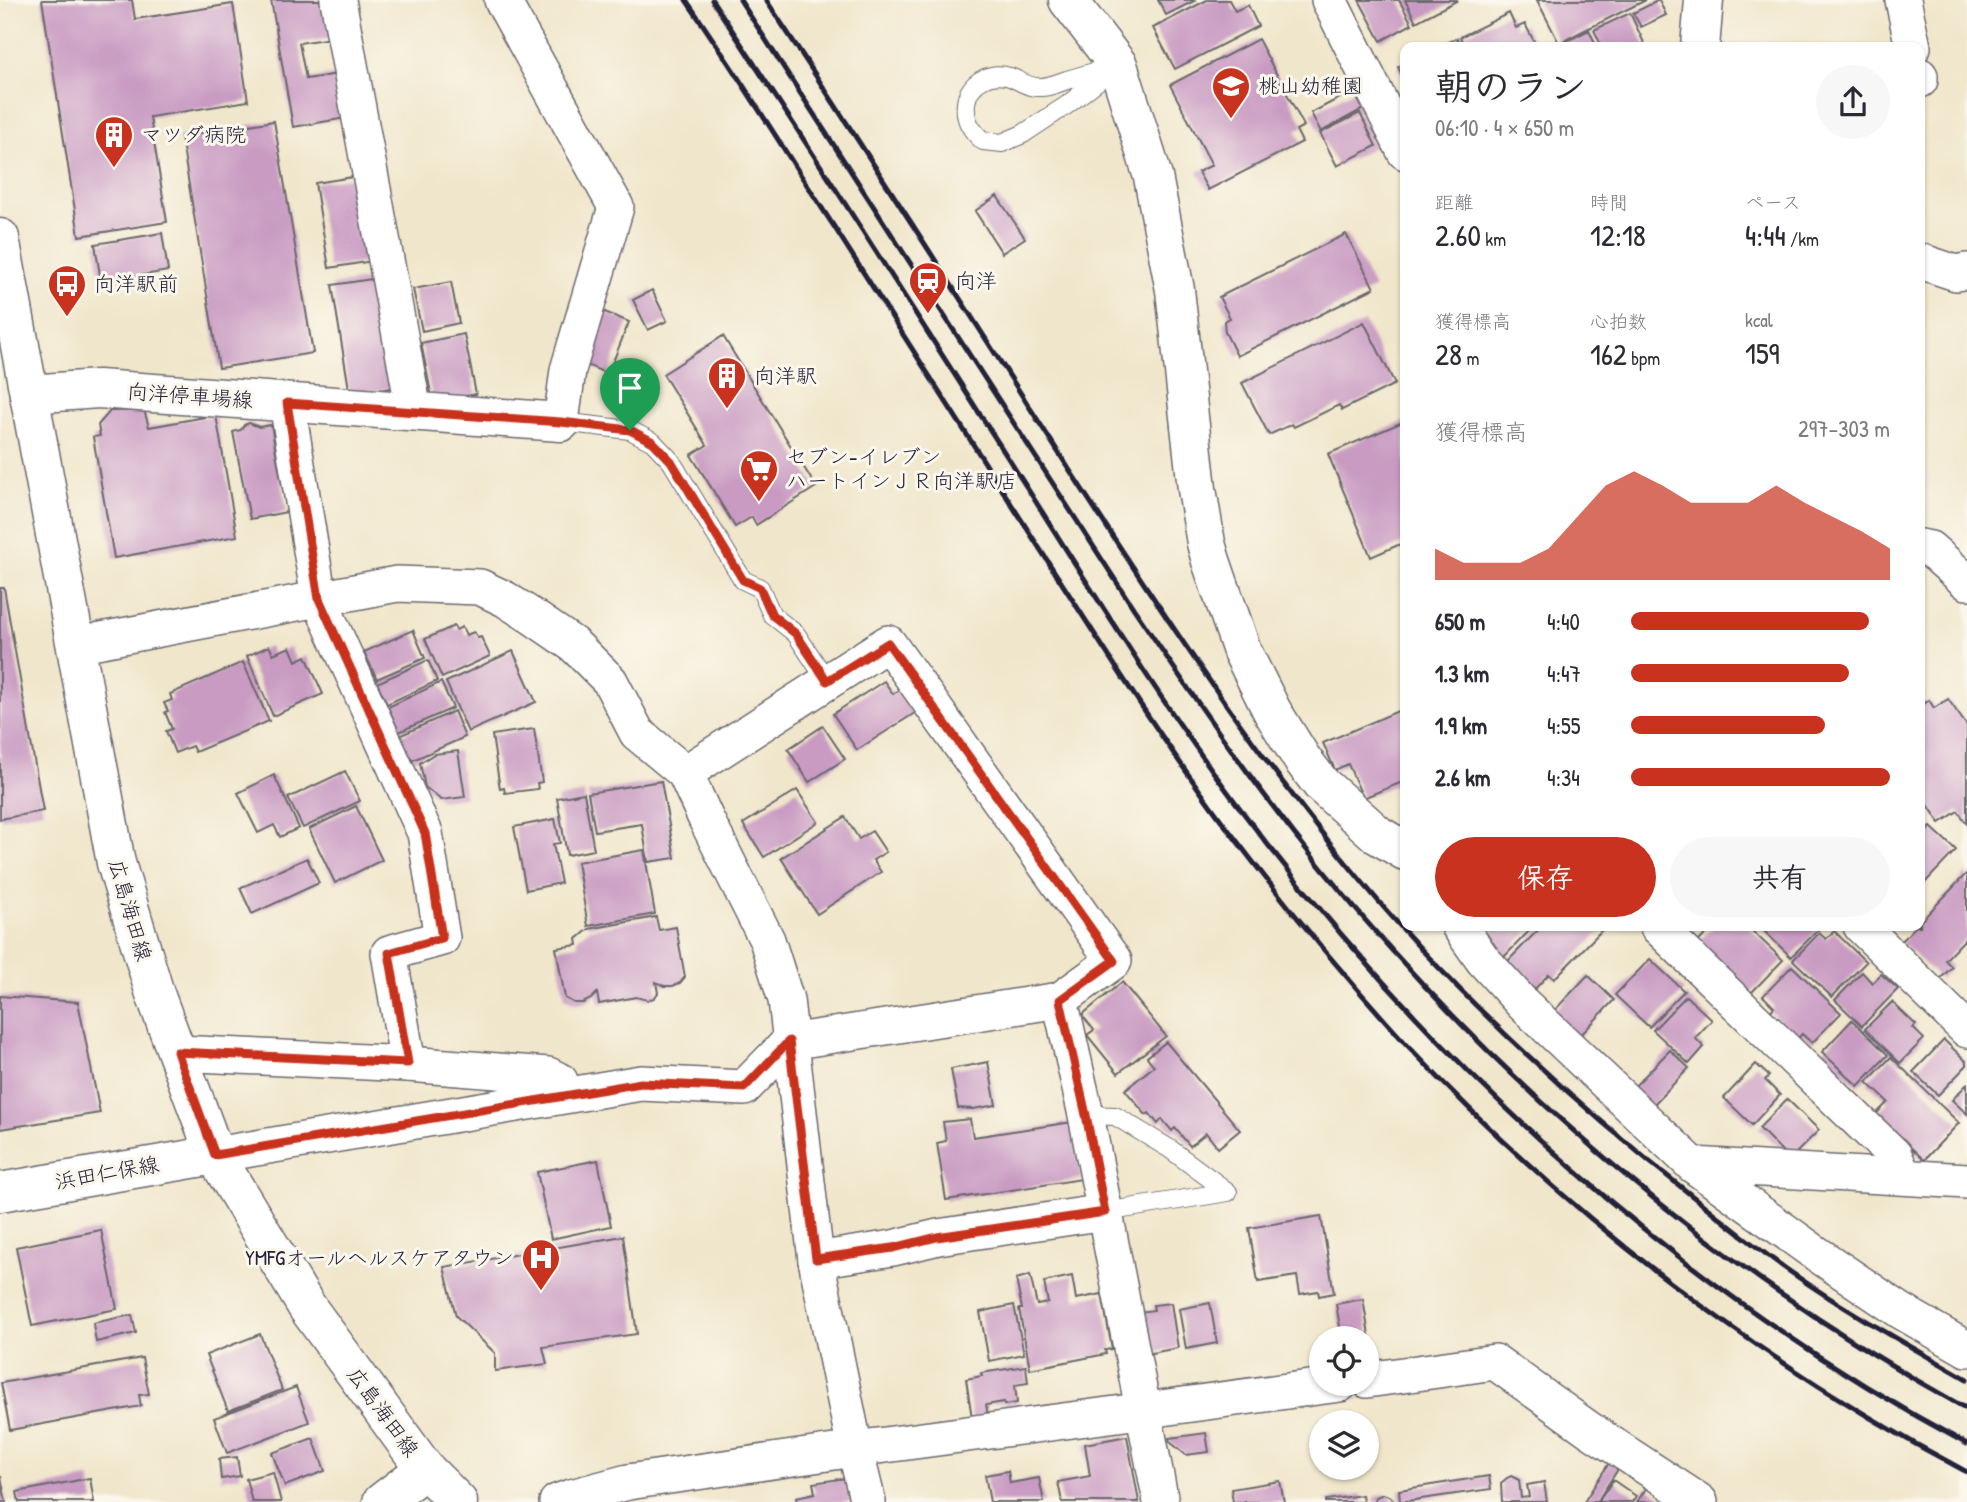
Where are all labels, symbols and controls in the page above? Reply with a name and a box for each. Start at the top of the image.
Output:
text: 朝のラン [1435,60,1587,112]
school or university icon: 桃山幼稚園 [1210,65,1252,120]
button: share [1816,65,1890,139]
place label: 桃山幼稚園 [1258,71,1363,100]
text: 06:10 · 4 × 650 m [1435,112,1574,143]
building icon: マツダ病院 [93,114,135,169]
place label: マツダ病院 [141,120,246,149]
text: 距離 [1435,189,1473,215]
text: 時間 [1590,189,1628,215]
text: ペース [1745,189,1801,215]
text: 2.60 [1435,215,1481,255]
text: 12:18 [1590,215,1646,255]
text: 4:44 [1745,215,1786,255]
text: km [1481,226,1506,252]
text: /km [1786,226,1819,252]
station icon: 向洋 [907,260,949,315]
bus stop icon: 向洋駅前 [46,263,88,318]
place label: 向洋 [955,266,997,295]
place label: 向洋駅前 [94,269,178,298]
text: kcal [1745,307,1773,333]
text: 獲得標高 [1435,308,1511,334]
text: 心拍数 [1590,308,1647,334]
text: 159 [1745,333,1780,373]
text: 28 [1435,334,1462,374]
text: 162 [1590,334,1627,374]
text: m [1462,345,1479,371]
text: bpm [1627,345,1660,371]
building icon: 向洋駅 [706,355,748,410]
pin [600,358,660,430]
place label: 向洋駅 [754,361,817,390]
icon: arrive [611,369,649,407]
street label: 向洋停車場線 [126,377,254,414]
text: 297–303 m [1798,413,1890,444]
text: 獲得標高 [1435,416,1527,447]
place label: セブン-イレブン ハートインＪＲ向洋駅店 [786,442,1017,495]
supermarket icon: セブン-イレブン ハートインＪＲ向洋駅店 [738,448,780,503]
text: 650 m [1435,606,1485,637]
text: 4:40 [1547,606,1580,637]
text: 1.3 km [1435,658,1489,689]
text: 4:47 [1547,658,1581,689]
text: 1.9 km [1435,710,1487,741]
text: 4:55 [1547,710,1580,741]
text: 2.6 km [1435,762,1490,793]
text: 4:34 [1547,762,1580,793]
button: 保存 [1435,837,1656,917]
button: 共有 [1670,837,1890,917]
street label: 広島海田線 [102,855,159,964]
street label: 浜田仁保線 [53,1149,161,1196]
hospital icon: YMFGオールヘルスケアタウン [520,1237,562,1292]
place label: YMFGオールヘルスケアタウン [245,1243,514,1272]
map controls [1309,1326,1379,1480]
button: locate [1309,1326,1379,1396]
street label: 広島海田線 [341,1361,426,1463]
button: layers [1309,1410,1379,1480]

